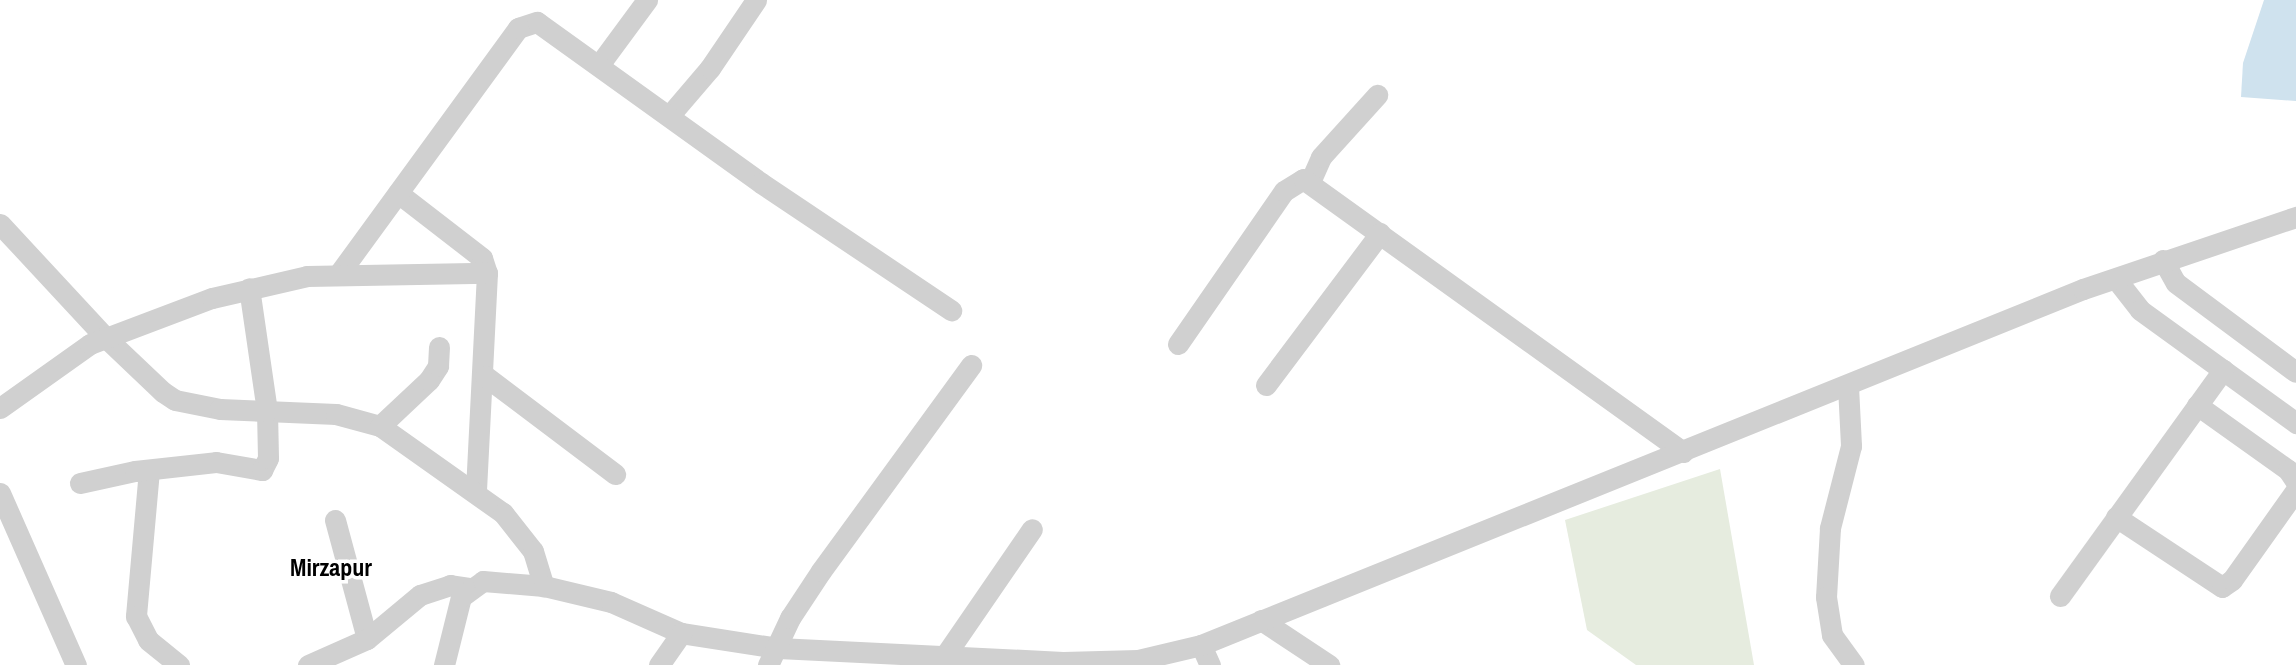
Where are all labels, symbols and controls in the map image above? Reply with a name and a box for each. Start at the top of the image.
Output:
district label: Mirzapur [290,554,372,582]

